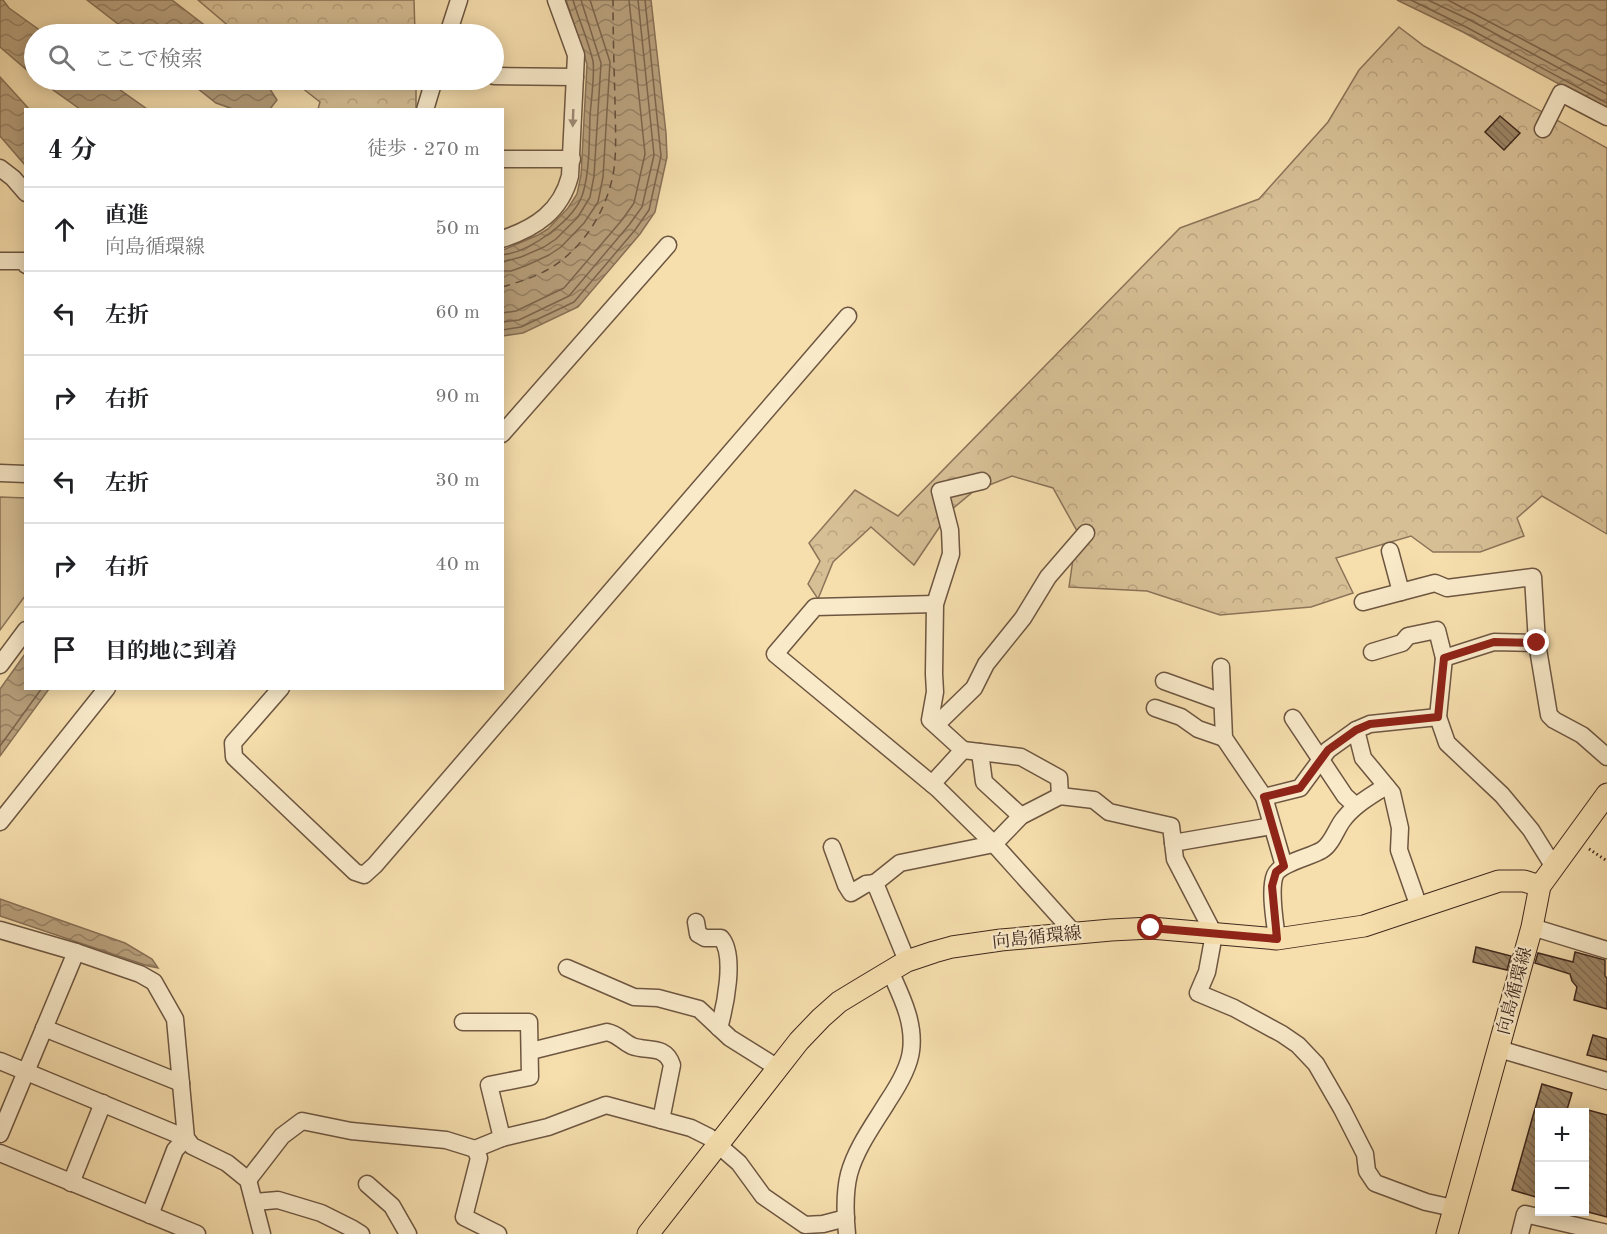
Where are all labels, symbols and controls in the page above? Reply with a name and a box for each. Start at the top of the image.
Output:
search box [24,24,504,90]
icon: search [45,41,78,74]
text: ここで検索 [93,49,203,71]
one-way arrow [568,109,578,128]
text: 4 分 [48,138,96,164]
text: 徒歩 · 270 m [367,140,480,160]
text: 直進 [105,205,149,227]
icon: ahead [48,213,81,246]
text: 50 m [435,219,480,239]
text: 向島循環線 [105,238,205,258]
icon: left [48,297,81,330]
text: 60 m [435,303,480,323]
text: 左折 [105,305,149,327]
icon: right [48,381,81,414]
text: 90 m [435,387,480,407]
text: 右折 [105,389,149,411]
icon: left [48,465,81,498]
text: 30 m [435,471,480,491]
text: 左折 [105,473,149,495]
icon: right [48,549,81,582]
text: 40 m [435,555,480,575]
text: 右折 [105,557,149,579]
route end [1523,629,1549,655]
icon: arrive [48,633,81,666]
text: 目的地に到着 [105,641,237,663]
route start [1137,914,1163,940]
street label: 向島循環線 [991,922,1083,952]
street label: 向島循環線 [1493,945,1535,1037]
map controls [1535,1108,1589,1216]
button: + [1535,1108,1589,1162]
button: − [1535,1162,1589,1216]

